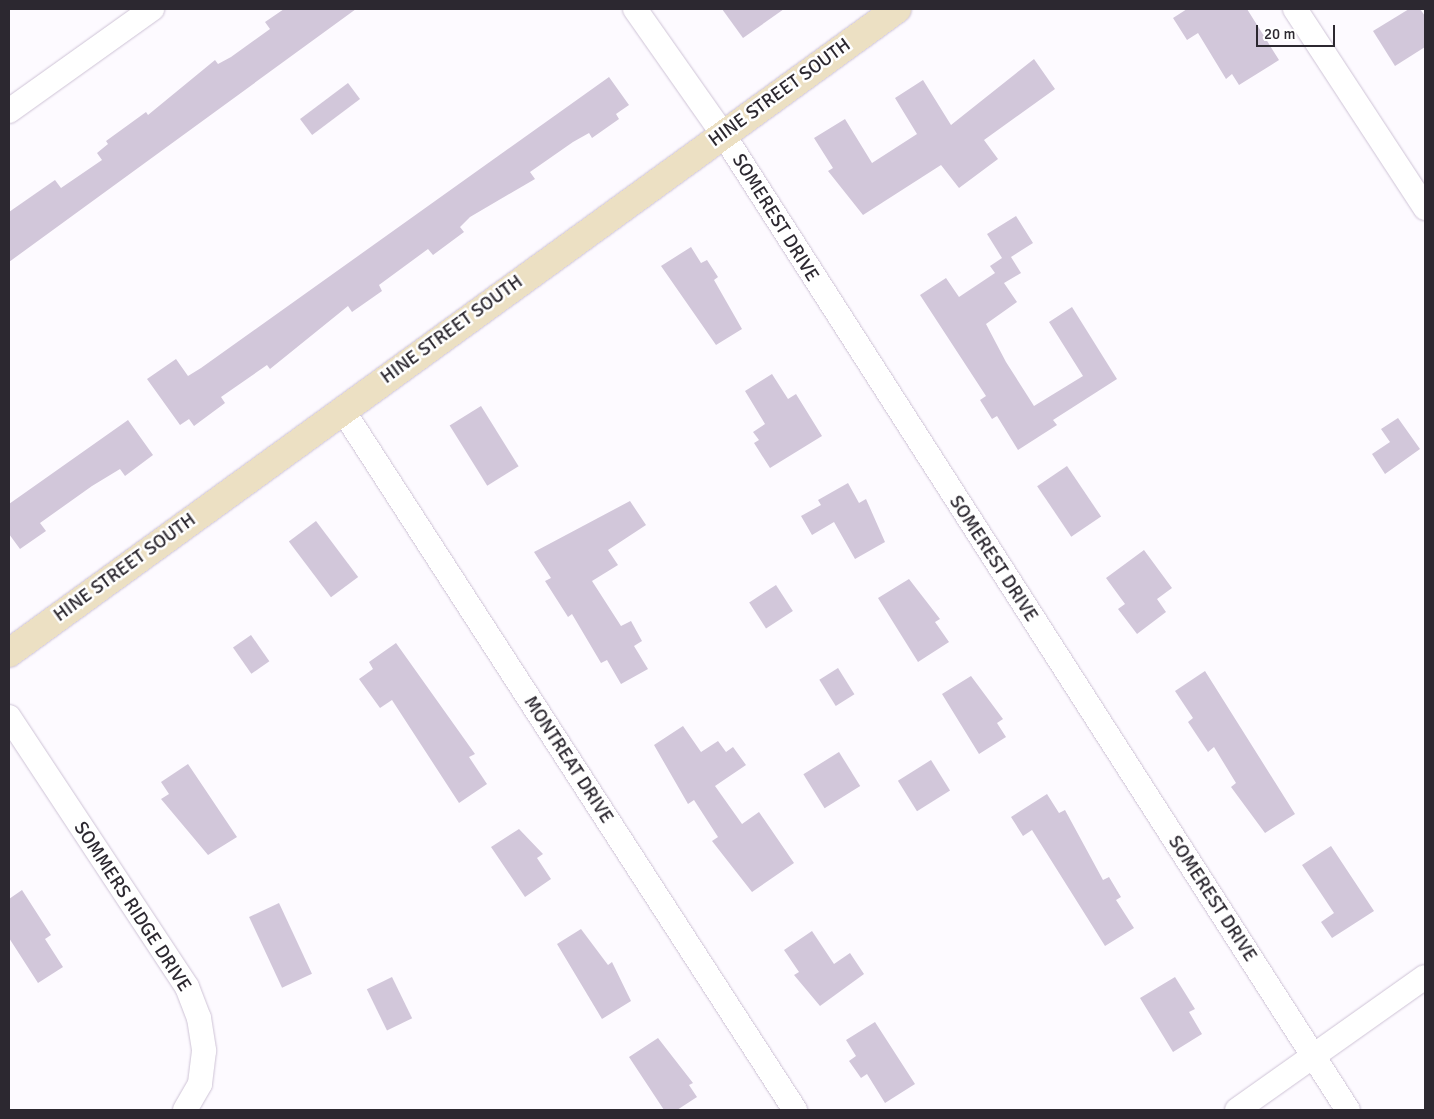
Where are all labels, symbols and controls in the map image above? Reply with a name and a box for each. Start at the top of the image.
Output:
scale bar [1259,15,1338,47]
text: 20 m [1264,25,1295,43]
street label: HINE STREET SOUTH [705,34,855,152]
street label: SOMEREST DRIVE [727,150,823,286]
street label: HINE STREET SOUTH [377,271,527,389]
street label: SOMEREST DRIVE [944,492,1042,626]
street label: HINE STREET SOUTH [50,509,200,627]
street label: MONTREAT DRIVE [518,692,618,828]
street label: SOMMERS RIDGE DRIVE [69,818,195,996]
street label: SOMEREST DRIVE [1163,832,1261,966]

